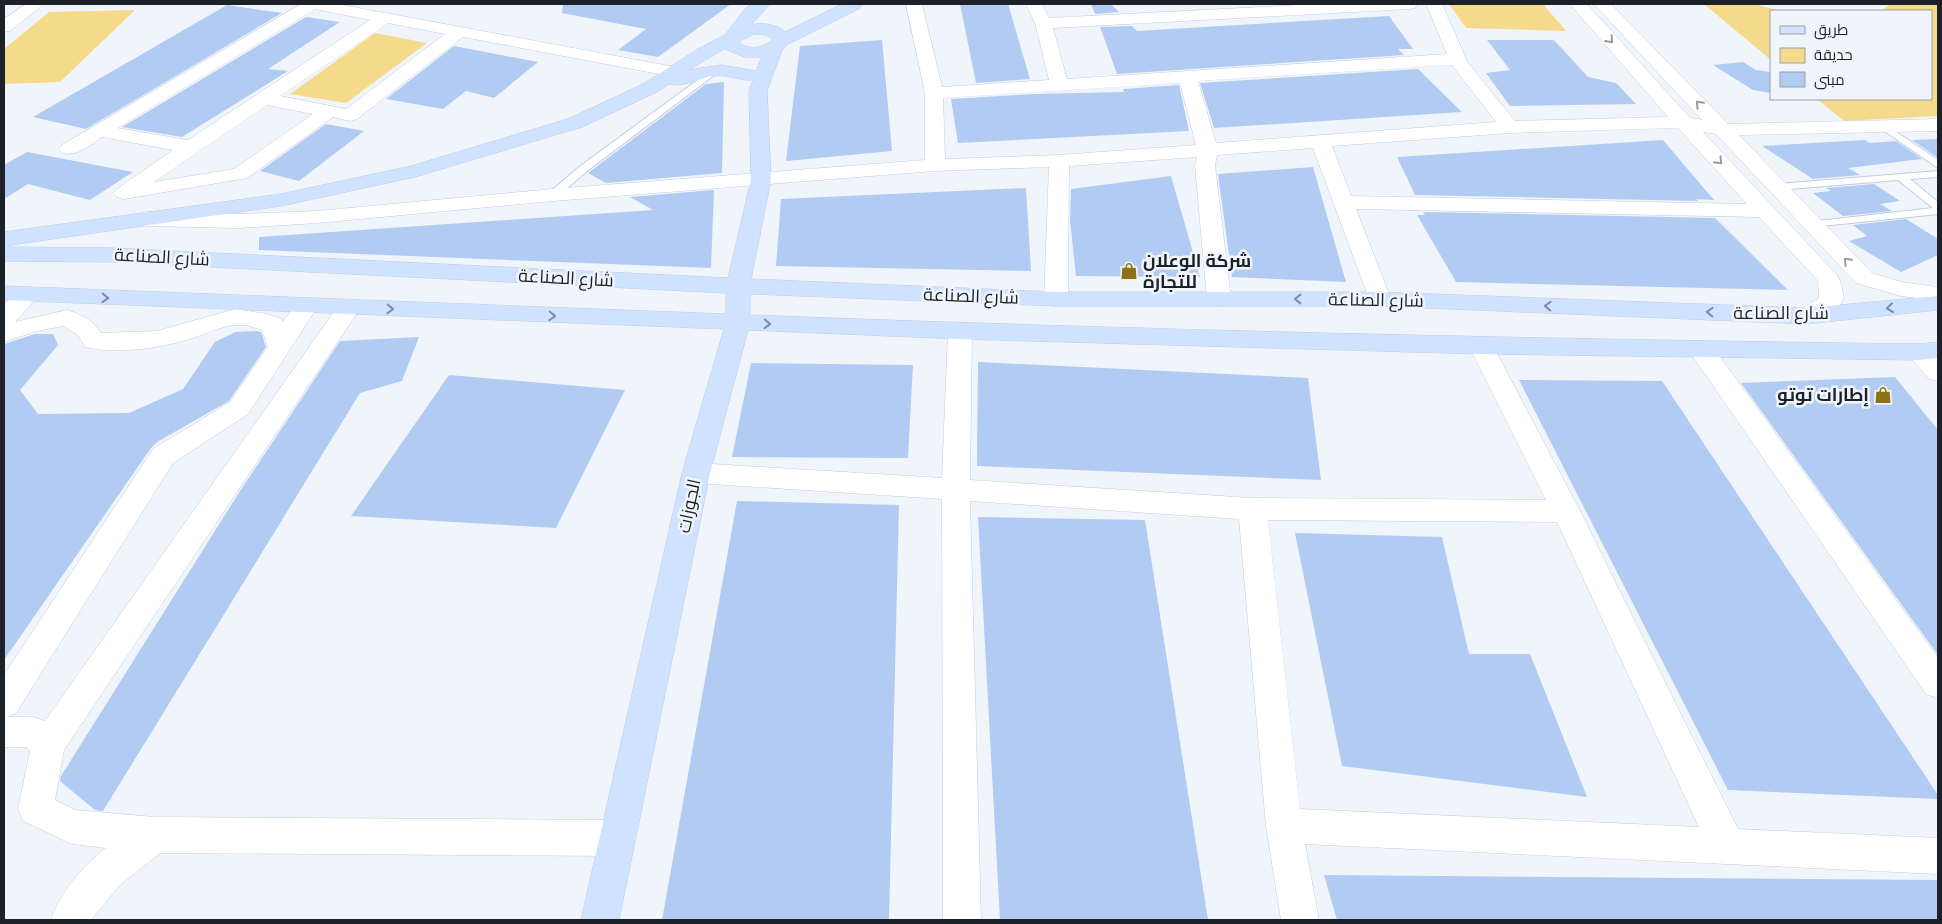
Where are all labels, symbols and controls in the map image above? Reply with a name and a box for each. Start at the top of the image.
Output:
legend [1770,10,1932,100]
text: طريق [1814,15,1848,44]
one-way arrow [1604,35,1613,44]
text: حديقة [1814,40,1853,69]
text: مبنى [1814,65,1845,94]
one-way arrow [1696,101,1705,110]
one-way arrow [1713,155,1722,164]
street label: شارع الصناعة [113,238,211,275]
place label: شركة الوعلان للتجارة [1143,244,1251,298]
one-way arrow [1844,257,1853,266]
street label: شارع الصناعة [517,259,615,296]
shop icon: شركة الوعلان للتجارة [1119,261,1139,281]
street label: شارع الصناعة [923,277,1019,314]
street label: شارع الصناعة [1328,282,1424,317]
one-way arrow [101,292,109,303]
one-way arrow [1294,294,1302,304]
street label: شارع الصناعة [1733,296,1829,329]
one-way arrow [1544,300,1552,311]
one-way arrow [1885,302,1893,313]
one-way arrow [386,304,394,314]
one-way arrow [1706,307,1714,318]
one-way arrow [548,310,556,321]
one-way arrow [764,319,771,329]
place label: إطارات توتو [1777,378,1869,411]
shop icon: إطارات توتو [1873,385,1893,405]
street label: الجوزات [667,476,710,536]

